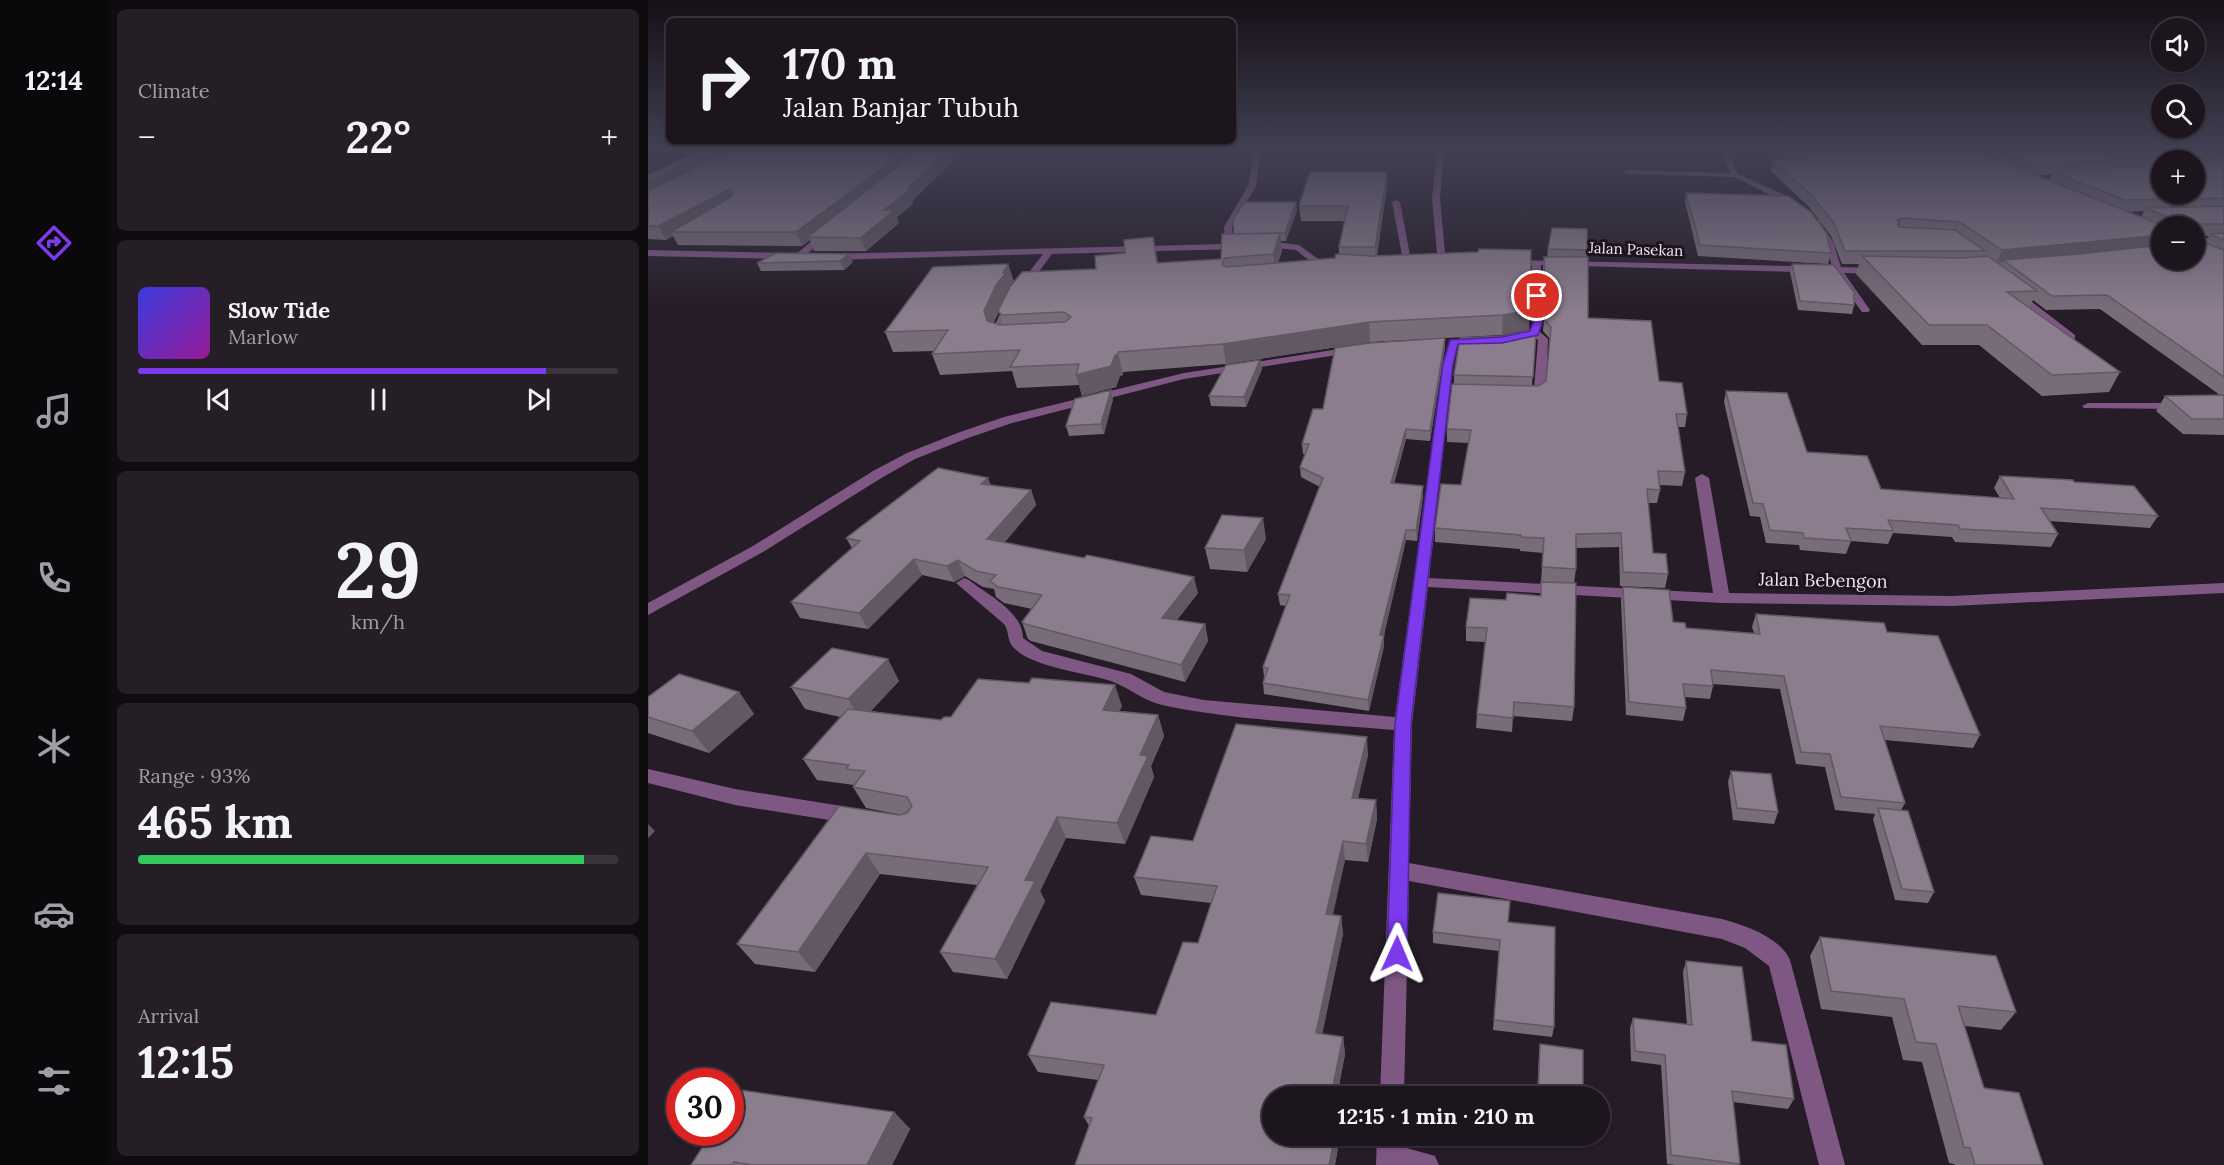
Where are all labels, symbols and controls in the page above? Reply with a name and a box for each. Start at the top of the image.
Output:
map controls [2151,18,2205,270]
button: sound [2151,18,2205,72]
text: 170 m [783,37,896,91]
icon: right [684,42,762,120]
text: 12:14 [25,63,83,97]
text: Climate [138,78,210,103]
button: search [2151,84,2205,138]
text: Jalan Banjar Tubuh [783,90,1019,124]
text: 22° [345,108,411,165]
text: − [138,116,156,158]
text: + [600,116,618,158]
button: + [2151,150,2205,204]
button: − [2151,216,2205,270]
icon: directions [33,222,75,264]
street label: Jalan Pasekan [1587,238,1684,260]
pin [1511,270,1562,321]
icon: arrive [1520,279,1553,312]
text: Slow Tide [228,296,330,324]
text: Marlow [228,324,298,349]
icon: previous [202,383,235,416]
icon: pause [362,383,395,416]
icon: next [522,383,555,416]
icon: music [33,390,75,432]
text: 29 [335,520,421,619]
icon: phone [33,557,75,599]
street label: Jalan Bebengon [1757,567,1888,593]
text: km/h [351,609,405,634]
icon: climate [33,725,75,767]
text: Range · 93% [138,763,250,788]
text: 465 km [138,793,293,850]
icon: car [33,893,75,935]
position arrow [1365,922,1429,986]
text: Arrival [138,1003,199,1028]
text: 12:15 [138,1033,234,1090]
icon: filters [33,1060,75,1102]
speed limit sign: 30 [666,1068,744,1146]
text: 12:15 · 1 min · 210 m [1338,1102,1534,1130]

